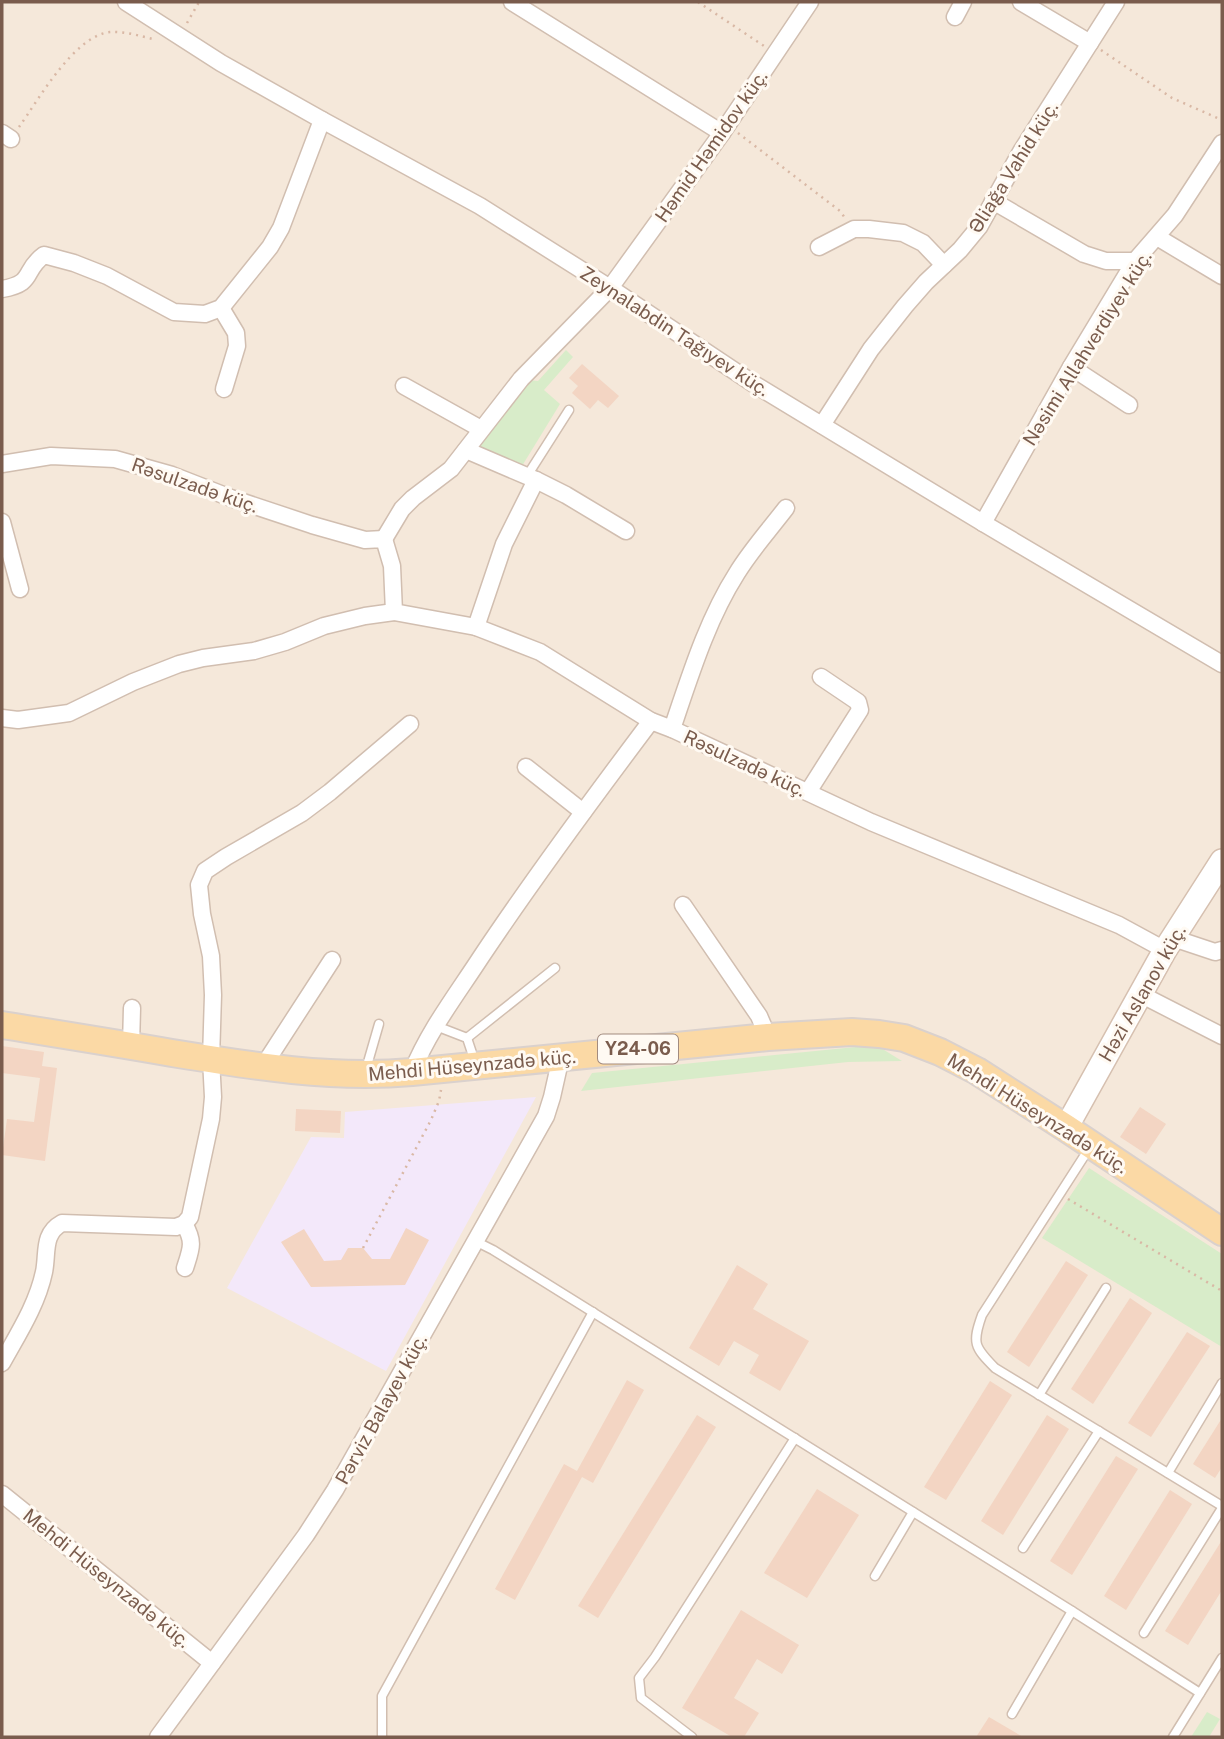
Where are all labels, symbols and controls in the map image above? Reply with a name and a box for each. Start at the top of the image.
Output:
street label: Həmid Həmidov küç. [650,66,772,226]
street label: Əliağa Vahid küç. [964,97,1062,237]
street label: Nəsimi Allahverdiyev küç. [1018,247,1156,449]
street label: Zeynalabdin Tağıyev küç. [576,262,774,400]
street label: Rəsulzadə küç. [129,453,261,517]
street label: Rəsulzadə küç. [680,725,810,801]
street label: Həzi Aslanov küç. [1094,921,1190,1065]
road number: Y24-06 [598,1034,678,1064]
street label: Mehdi Hüseynzadə küç. [367,1045,577,1085]
street label: Mehdi Hüseynzadə küç. [944,1048,1132,1178]
street label: Pərviz Balayev küç. [331,1330,431,1488]
street label: Mehdi Hüseynzadə küç. [19,1504,195,1652]

